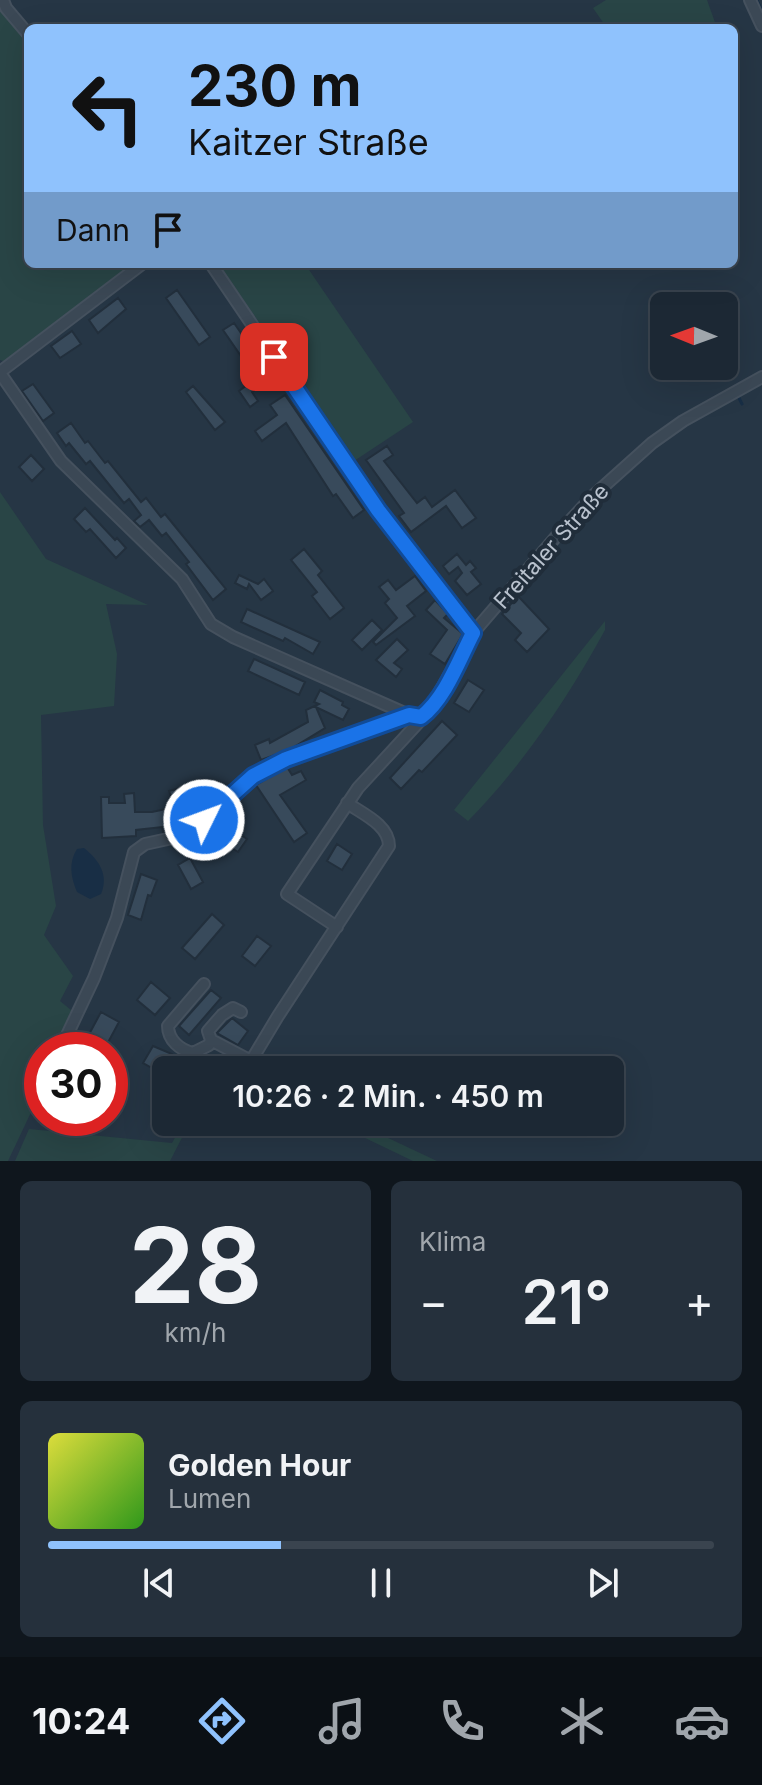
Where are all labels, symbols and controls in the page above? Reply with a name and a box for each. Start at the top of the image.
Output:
text: 230 m [188,52,362,120]
icon: left [56,56,160,160]
text: Kaitzer Straße [188,120,429,164]
icon: arrive [146,208,190,252]
text: Dann [56,212,130,248]
north arrow [650,292,738,380]
map controls [650,292,738,380]
pin [240,323,308,391]
icon: arrive [252,335,296,379]
street label: Freitaler Straße [488,478,614,614]
position arrow [162,778,246,862]
speed limit sign: 30 [24,1032,128,1136]
text: 10:26 · 2 Min. · 450 m [232,1078,544,1114]
text: 28 [129,1202,262,1328]
text: Klima [419,1226,486,1257]
text: 21° [521,1266,612,1338]
text: − [419,1275,448,1329]
text: + [685,1275,714,1329]
text: km/h [165,1317,226,1348]
text: Golden Hour [168,1447,351,1483]
text: Lumen [168,1483,251,1514]
icon: previous [137,1561,181,1605]
icon: pause [359,1561,403,1605]
icon: next [581,1561,625,1605]
icon: directions [194,1693,250,1749]
icon: music [314,1693,370,1749]
icon: phone [434,1693,490,1749]
icon: climate [554,1693,610,1749]
icon: car [674,1693,730,1749]
text: 10:24 [32,1699,130,1743]

